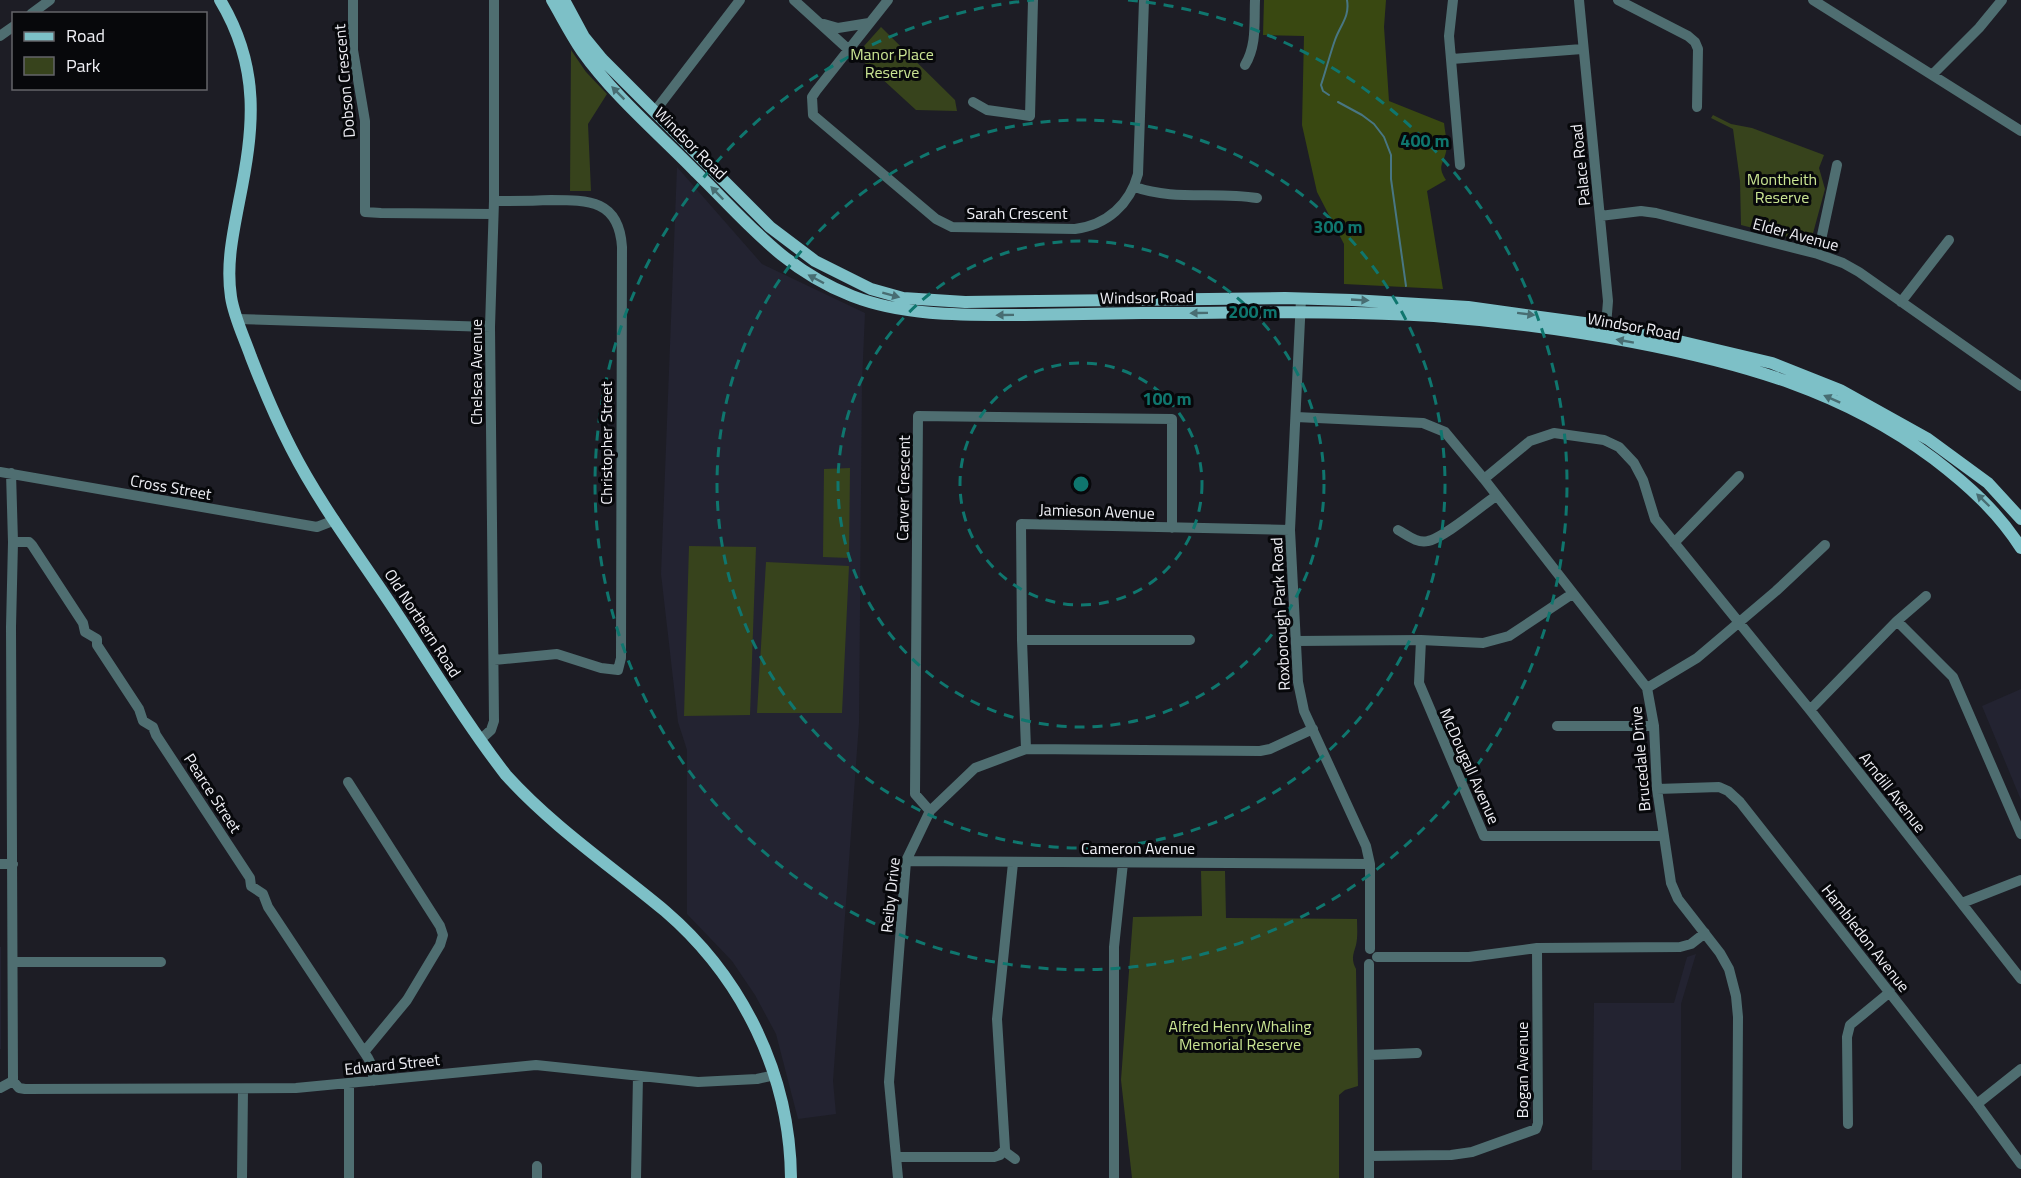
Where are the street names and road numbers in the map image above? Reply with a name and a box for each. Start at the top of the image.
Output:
street label: Dobson Crescent [327,23,361,139]
street label: Windsor Road [649,101,733,185]
street label: Palace Road [1564,123,1596,207]
street label: Sarah Crescent [966,201,1068,225]
street label: Elder Avenue [1750,211,1842,257]
street label: Windsor Road [1100,284,1194,310]
street label: Windsor Road [1585,306,1683,346]
street label: Chelsea Avenue [464,319,488,425]
street label: Christopher Street [594,381,618,505]
street label: Carver Crescent [890,435,916,541]
street label: Cross Street [128,468,214,506]
street label: Jamieson Avenue [1039,497,1155,525]
street label: Roxborough Park Road [1264,537,1296,691]
street label: Old Northern Road [379,564,467,682]
street label: McDougall Avenue [1434,704,1506,828]
street label: Brucedale Drive [1623,705,1657,813]
street label: Arndill Avenue [1854,747,1932,837]
street label: Pearce Street [178,748,248,838]
street label: Cameron Avenue [1081,836,1195,860]
street label: Reiby Drive [874,856,906,934]
street label: Hambledon Avenue [1816,879,1916,997]
street label: Bogan Avenue [1510,1022,1534,1118]
street label: Edward Street [343,1047,441,1081]

